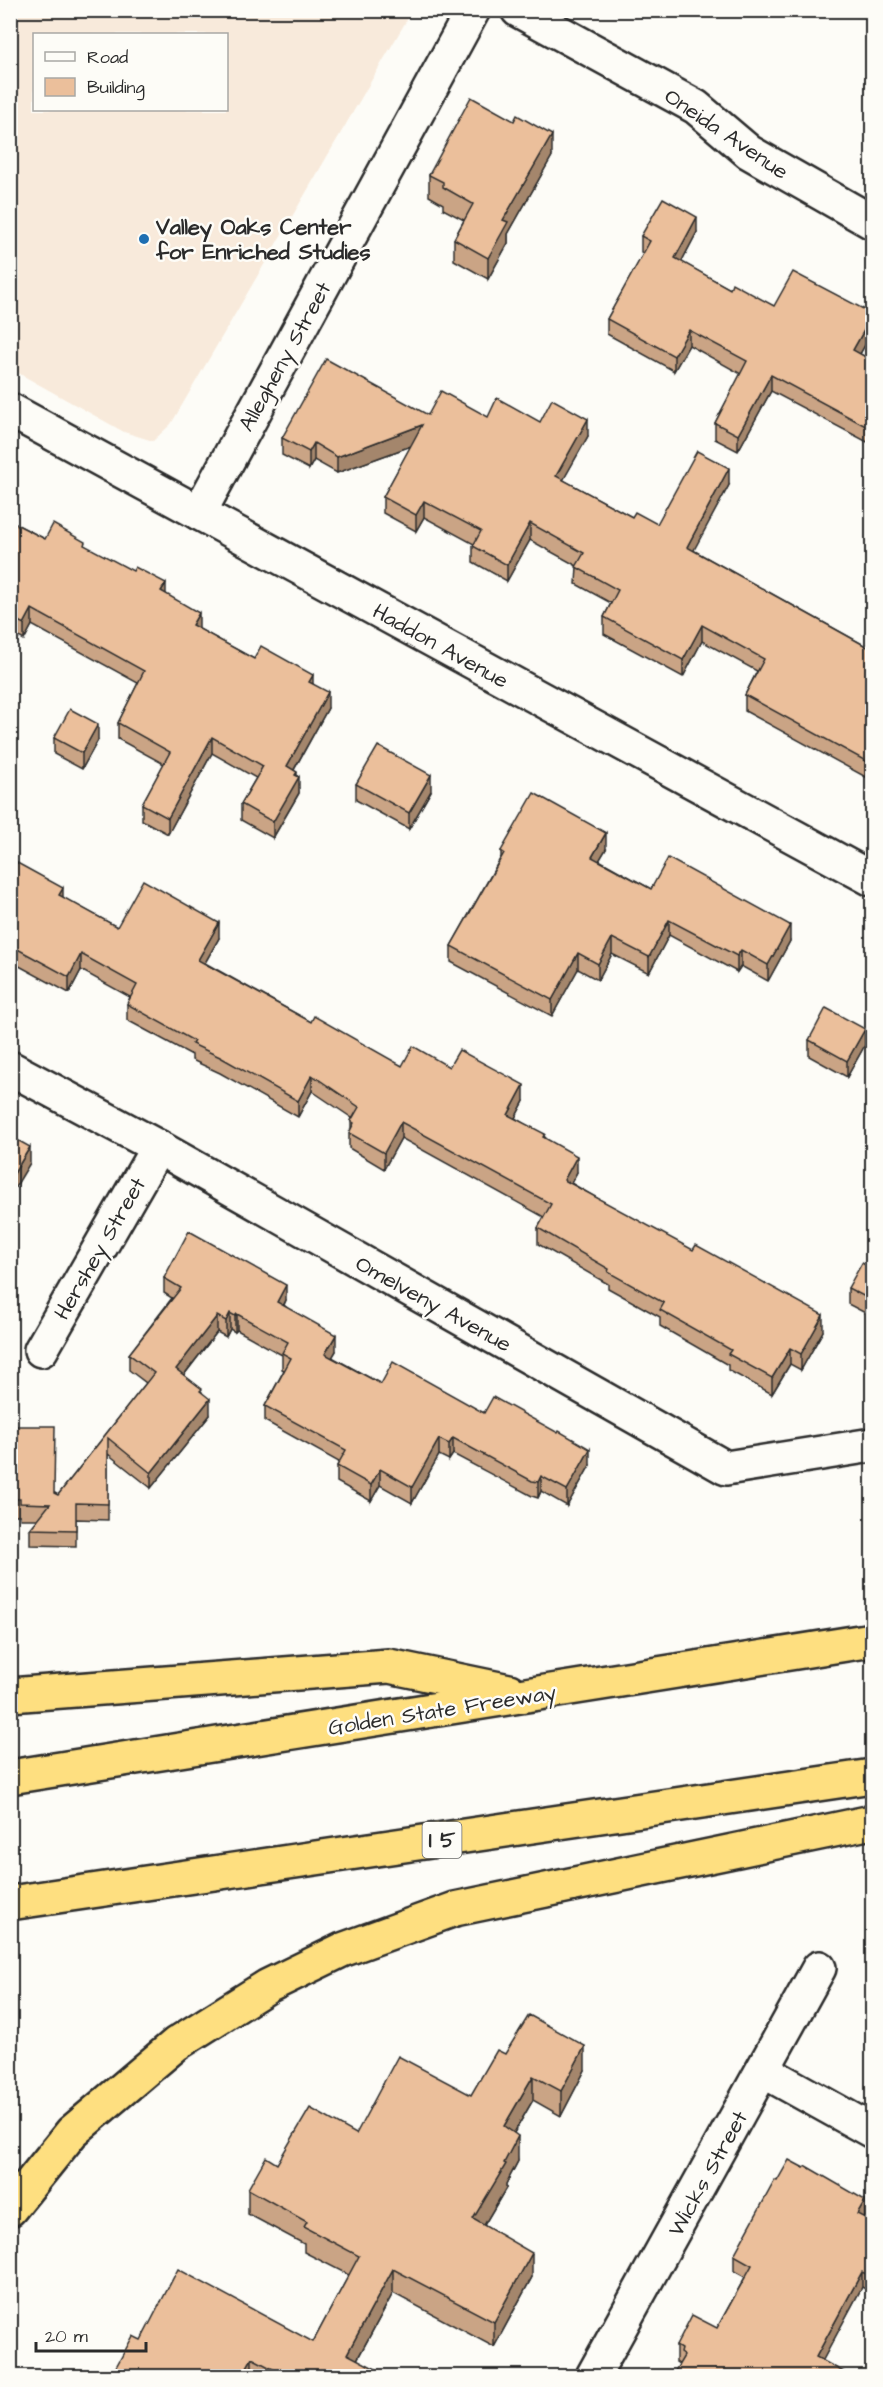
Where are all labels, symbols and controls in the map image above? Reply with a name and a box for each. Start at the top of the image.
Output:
legend [33,33,228,111]
text: Road [87,45,128,70]
text: Building [87,75,145,101]
street label: Oneida Avenue [658,81,794,187]
place label: Valley Oaks Center for Enriched Studies [155,212,370,268]
marker: Valley Oaks Center for Enriched Studies [137,232,151,246]
street label: Allegheny Street [231,276,340,438]
street label: Haddon Avenue [367,596,514,696]
street label: Hershey Street [47,1172,155,1326]
street label: Omelveny Avenue [349,1249,517,1361]
street label: Golden State Freeway [326,1677,558,1745]
road number: I 5 [422,1822,462,1858]
street label: Wicks Street [661,2105,756,2242]
scale bar [36,2315,146,2353]
text: 20 m [45,2324,88,2349]

